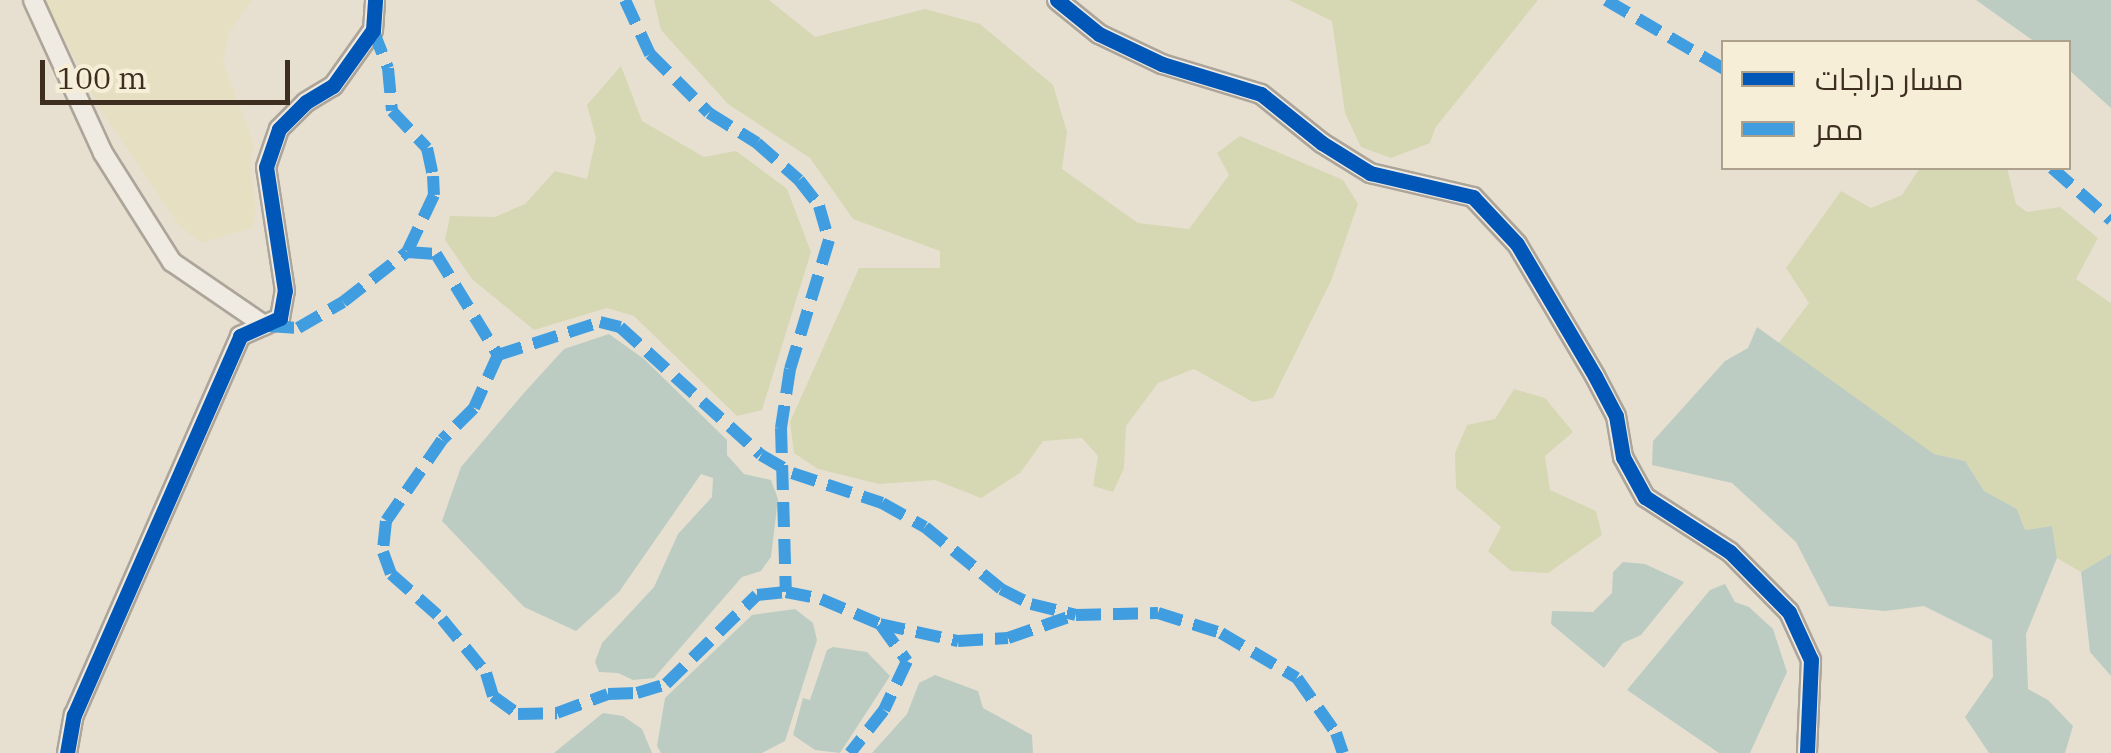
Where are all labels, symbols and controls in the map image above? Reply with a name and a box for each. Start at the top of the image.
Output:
scale bar [45,40,295,102]
legend [1721,40,2071,170]
text: 100 m [57,58,147,97]
text: مسار دراجات [1815,59,1963,98]
text: ممر [1815,109,1864,148]

